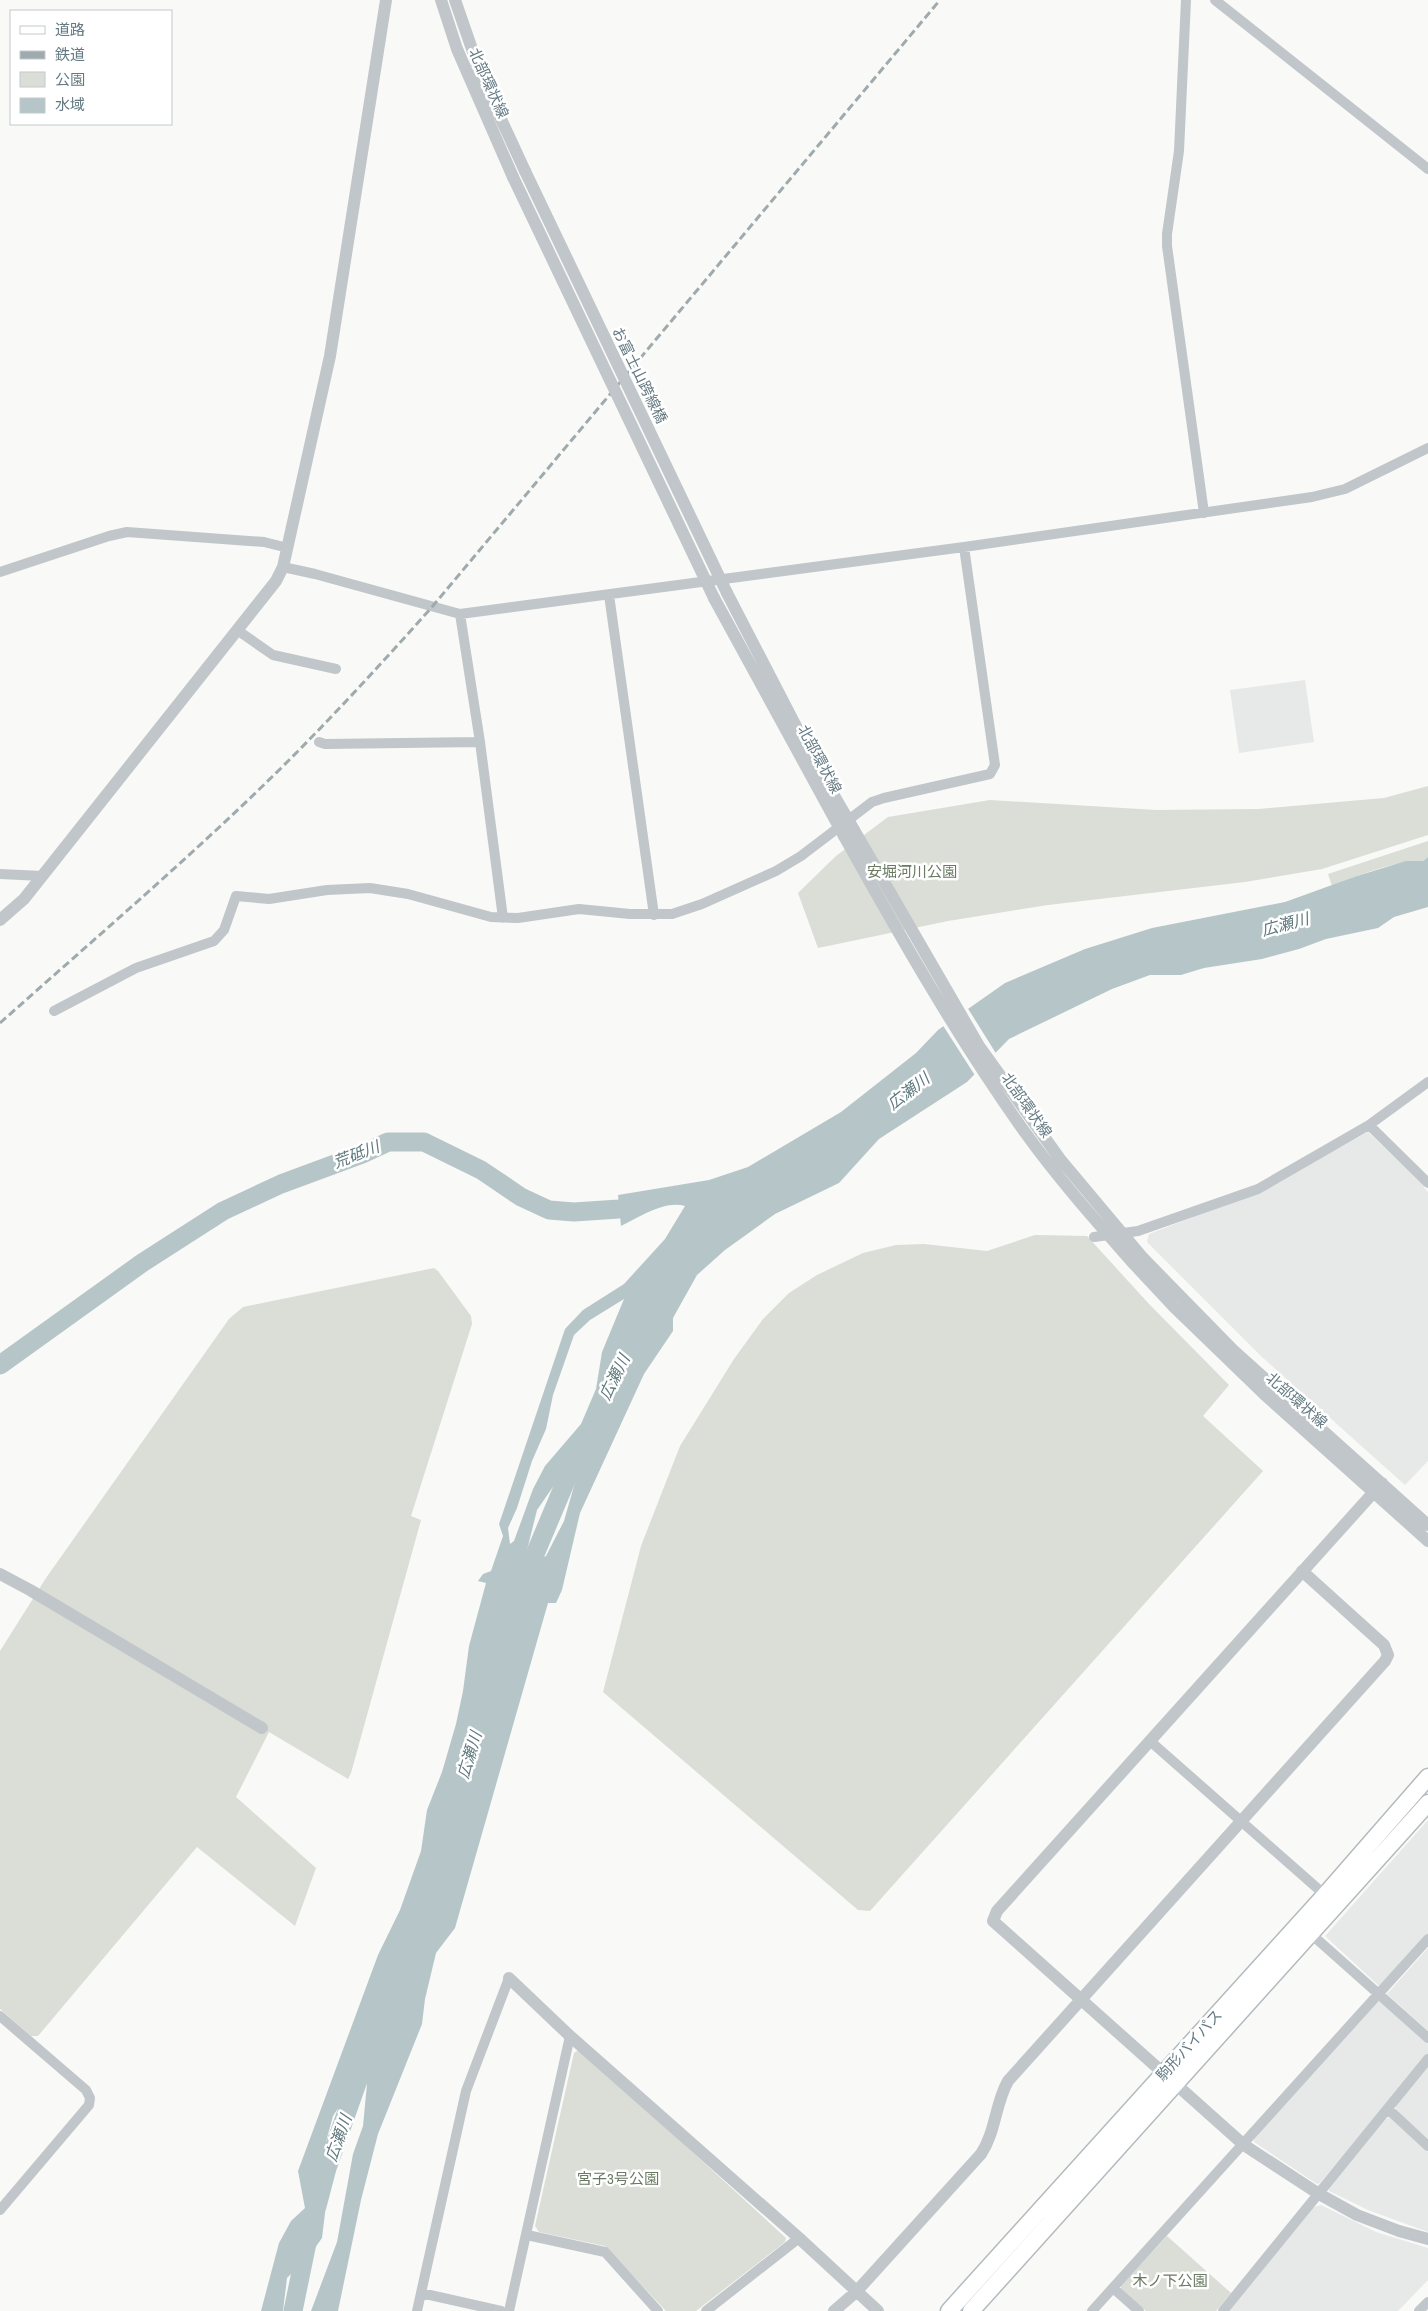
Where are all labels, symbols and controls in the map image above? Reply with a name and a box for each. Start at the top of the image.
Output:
legend [10,10,172,125]
text: 道路 [55,19,85,40]
text: 鉄道 [55,44,85,65]
street label: 北部環状線 [464,44,514,122]
text: 公園 [55,69,85,90]
text: 水域 [55,94,85,115]
street label: お富士山跨線橋 [608,323,672,427]
street label: 北部環状線 [793,721,847,797]
park label: 安堀河川公園 [867,861,957,882]
water label: 広瀬川 [1259,907,1313,941]
water label: 広瀬川 [882,1066,935,1114]
street label: 北部環状線 [997,1068,1057,1142]
water label: 荒砥川 [330,1134,384,1173]
water label: 広瀬川 [594,1349,635,1403]
street label: 北部環状線 [1262,1367,1332,1433]
water label: 広瀬川 [451,1727,487,1781]
street label: 駒形バイパス [1151,2005,1227,2085]
water label: 広瀬川 [319,2110,357,2164]
park label: 宮子3号公園 [577,2168,659,2189]
park label: 木ノ下公園 [1132,2270,1208,2291]

